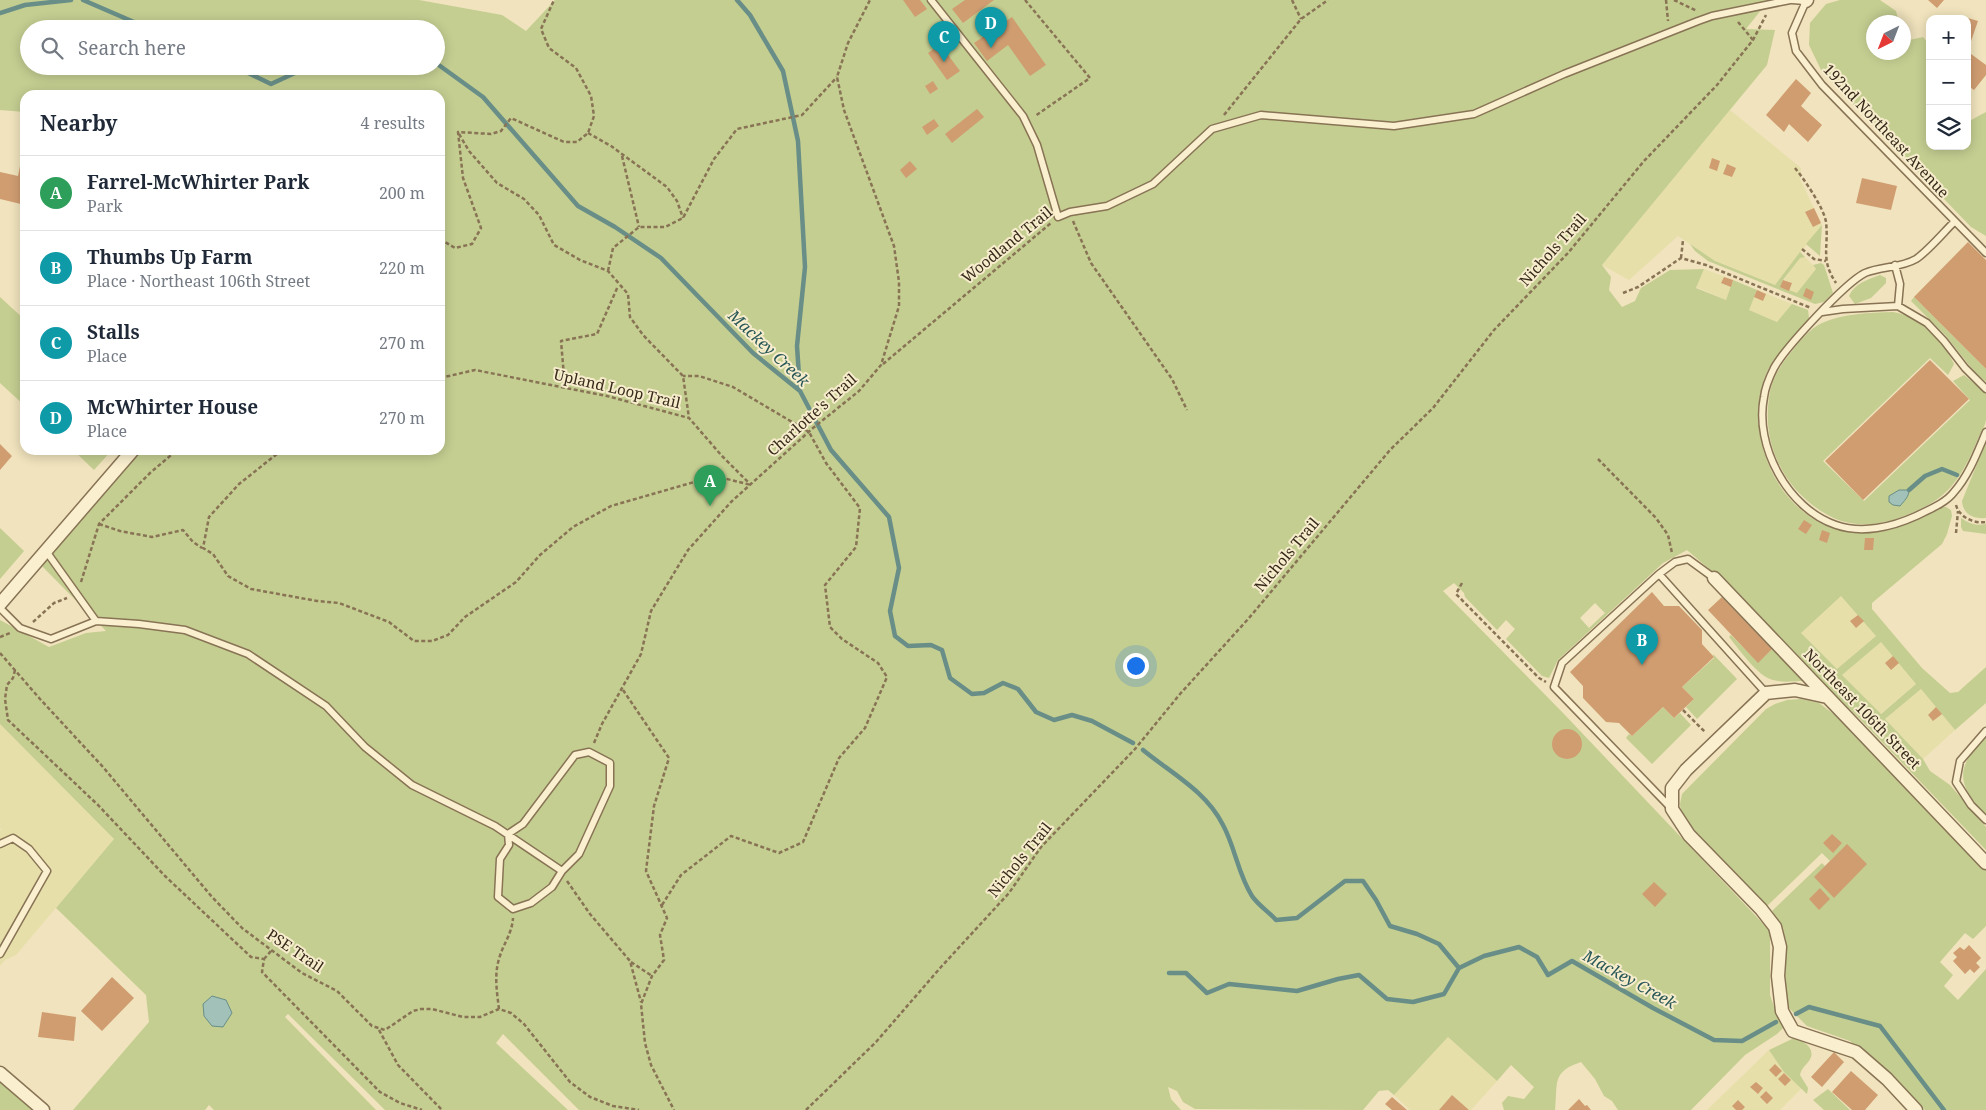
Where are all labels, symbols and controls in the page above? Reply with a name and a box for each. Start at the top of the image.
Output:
pin: D [975,7,1007,48]
north arrow [1866,15,1911,60]
map controls [1926,15,1971,150]
button: + [1926,15,1971,60]
search box [20,20,445,75]
pin: C [928,21,960,62]
icon: search [38,34,66,62]
text: Search here [78,35,186,61]
street label: 192nd Northeast Avenue [1819,59,1954,201]
button: − [1926,60,1971,105]
button: layers [1926,105,1971,150]
text: Nearby [40,109,118,137]
text: 4 results [361,112,425,134]
text: Farrel-McWhirter Park [87,169,309,195]
text: A [50,182,62,204]
text: 200 m [379,182,425,204]
text: Park [87,195,123,217]
street label: Woodland Trail [957,201,1056,287]
street label: Nichols Trail [1514,209,1590,290]
text: Thumbs Up Farm [87,244,252,270]
text: B [51,257,61,279]
text: 220 m [379,257,425,279]
text: Place · Northeast 106th Street [87,270,310,292]
water label: Mackey Creek [723,304,815,392]
text: Stalls [87,319,140,345]
text: C [51,332,61,354]
text: 270 m [379,332,425,354]
text: Place [87,345,127,367]
street label: Upland Loop Trail [552,364,683,412]
street label: Charlotte's Trail [762,368,861,460]
text: McWhirter House [87,394,258,420]
text: D [50,407,62,429]
text: 270 m [379,407,425,429]
text: Place [87,420,127,442]
pin: A [694,465,726,506]
street label: Nichols Trail [1249,513,1323,596]
pin: B [1626,624,1658,665]
street label: Northeast 106th Street [1800,644,1926,773]
your location [1123,653,1149,679]
street label: Nichols Trail [983,817,1056,901]
street label: PSE Trail [263,924,328,977]
water label: Mackey Creek [1579,944,1681,1014]

